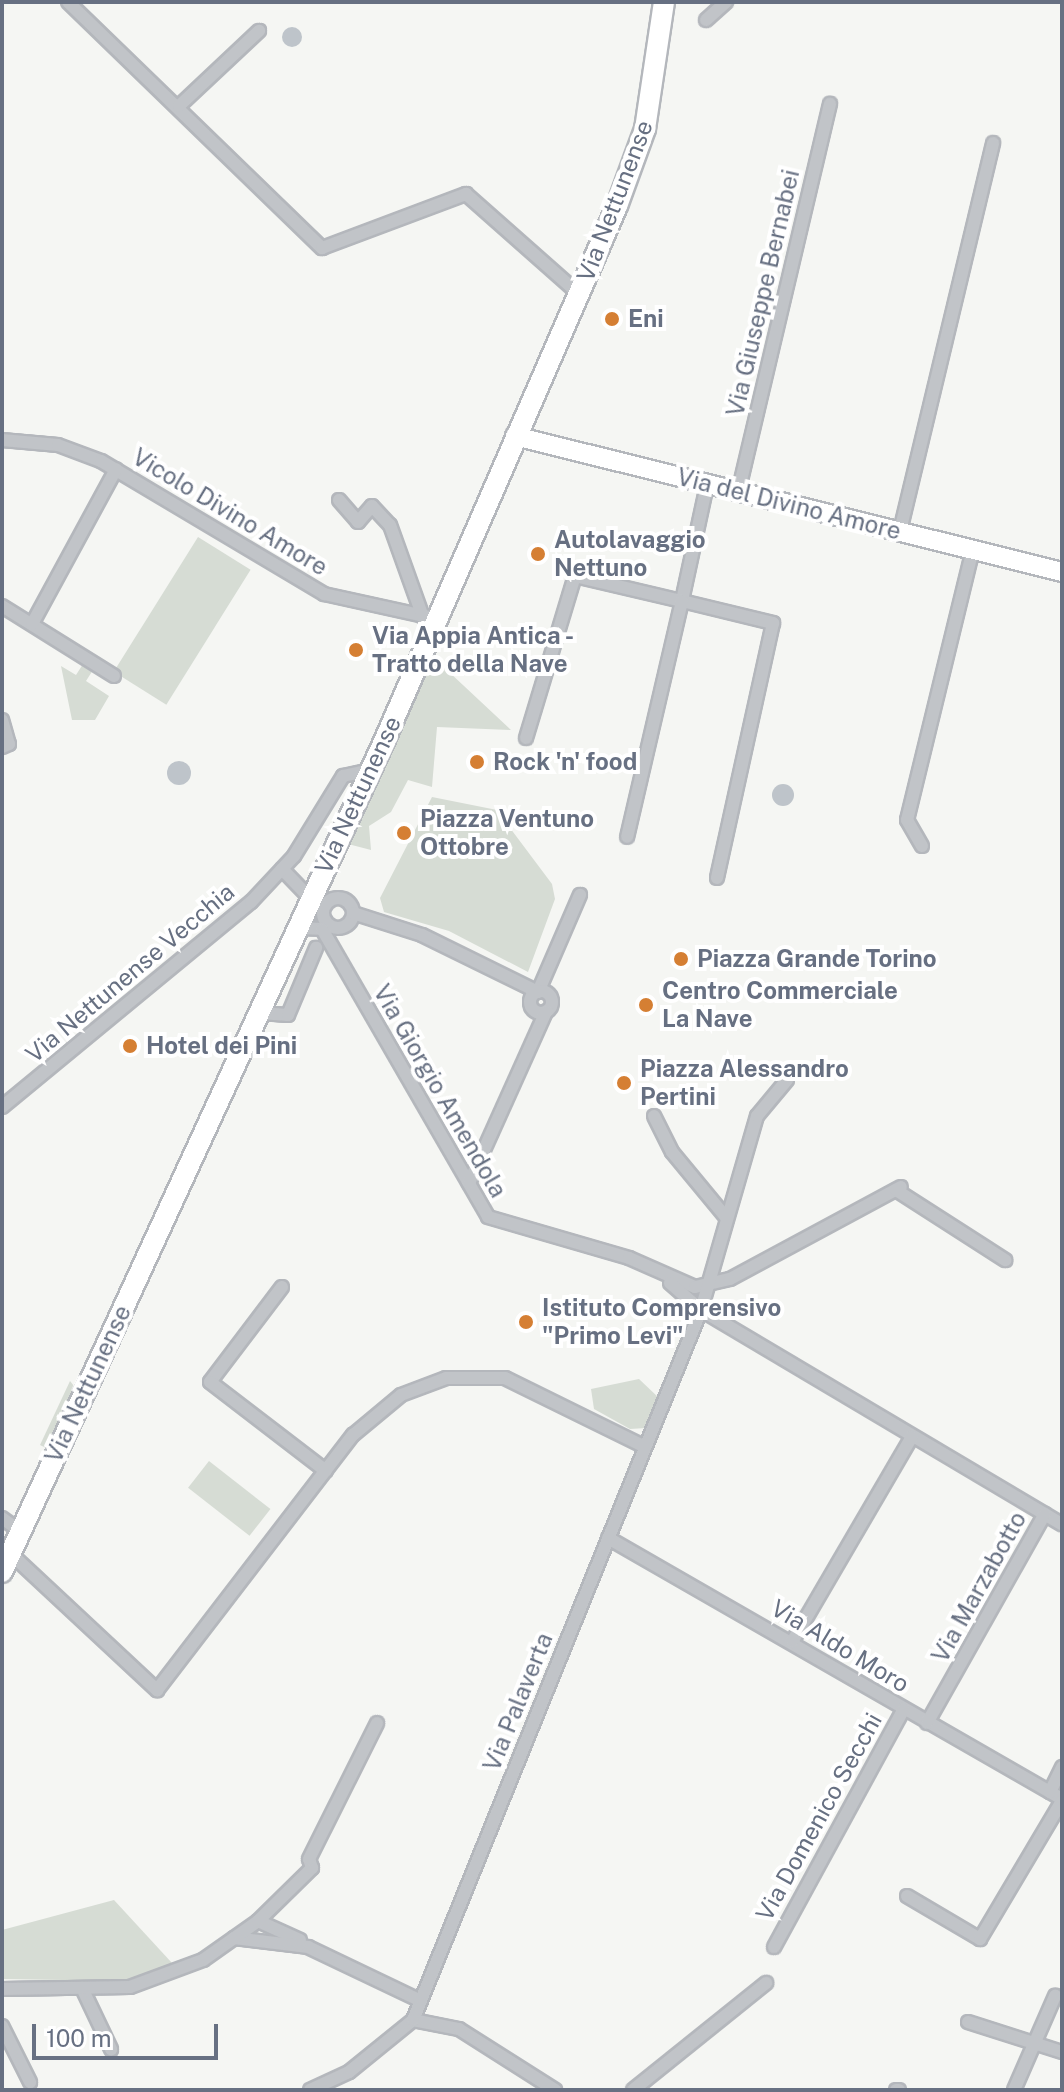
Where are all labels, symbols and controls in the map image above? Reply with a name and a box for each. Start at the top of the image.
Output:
street label: Via Nettunense [571,116,659,286]
street label: Via Giuseppe Bernabei [721,167,805,419]
place label: Eni [628,305,664,333]
marker: Eni [603,310,621,328]
street label: Vicolo Divino Amore [127,442,333,582]
street label: Via del Divino Amore [674,462,904,546]
place label: Autolavaggio Nettuno [554,526,706,582]
marker: Autolavaggio Nettuno [529,545,547,563]
place label: Via Appia Antica - Tratto della Nave [372,622,575,678]
marker: Via Appia Antica - Tratto della Nave [347,641,365,659]
street label: Via Nettunense [309,712,407,878]
place label: Rock 'n' food [493,748,637,776]
marker: Rock 'n' food [468,753,486,771]
place label: Piazza Ventuno Ottobre [420,805,594,861]
marker: Piazza Ventuno Ottobre [395,824,413,842]
street label: Via Nettunense Vecchia [20,877,240,1069]
place label: Piazza Grande Torino [697,945,937,973]
marker: Piazza Grande Torino [672,950,690,968]
place label: Centro Commerciale La Nave [662,977,898,1033]
street label: Via Giorgio Amendola [367,979,513,1203]
marker: Centro Commerciale La Nave [637,996,655,1014]
place label: Hotel dei Pini [146,1032,297,1060]
marker: Hotel dei Pini [121,1037,139,1055]
place label: Piazza Alessandro Pertini [640,1055,849,1111]
marker: Piazza Alessandro Pertini [615,1074,633,1092]
place label: Istituto Comprensivo "Primo Levi" [542,1294,781,1350]
street label: Via Nettunense [39,1301,137,1467]
marker: Istituto Comprensivo "Primo Levi" [517,1313,535,1331]
street label: Via Marzabotto [926,1506,1032,1668]
street label: Via Aldo Moro [766,1593,914,1699]
street label: Via Palaverta [477,1629,559,1775]
street label: Via Domenico Secchi [750,1708,888,1926]
scale bar [36,2008,222,2058]
text: 100 m [46,2024,112,2052]

